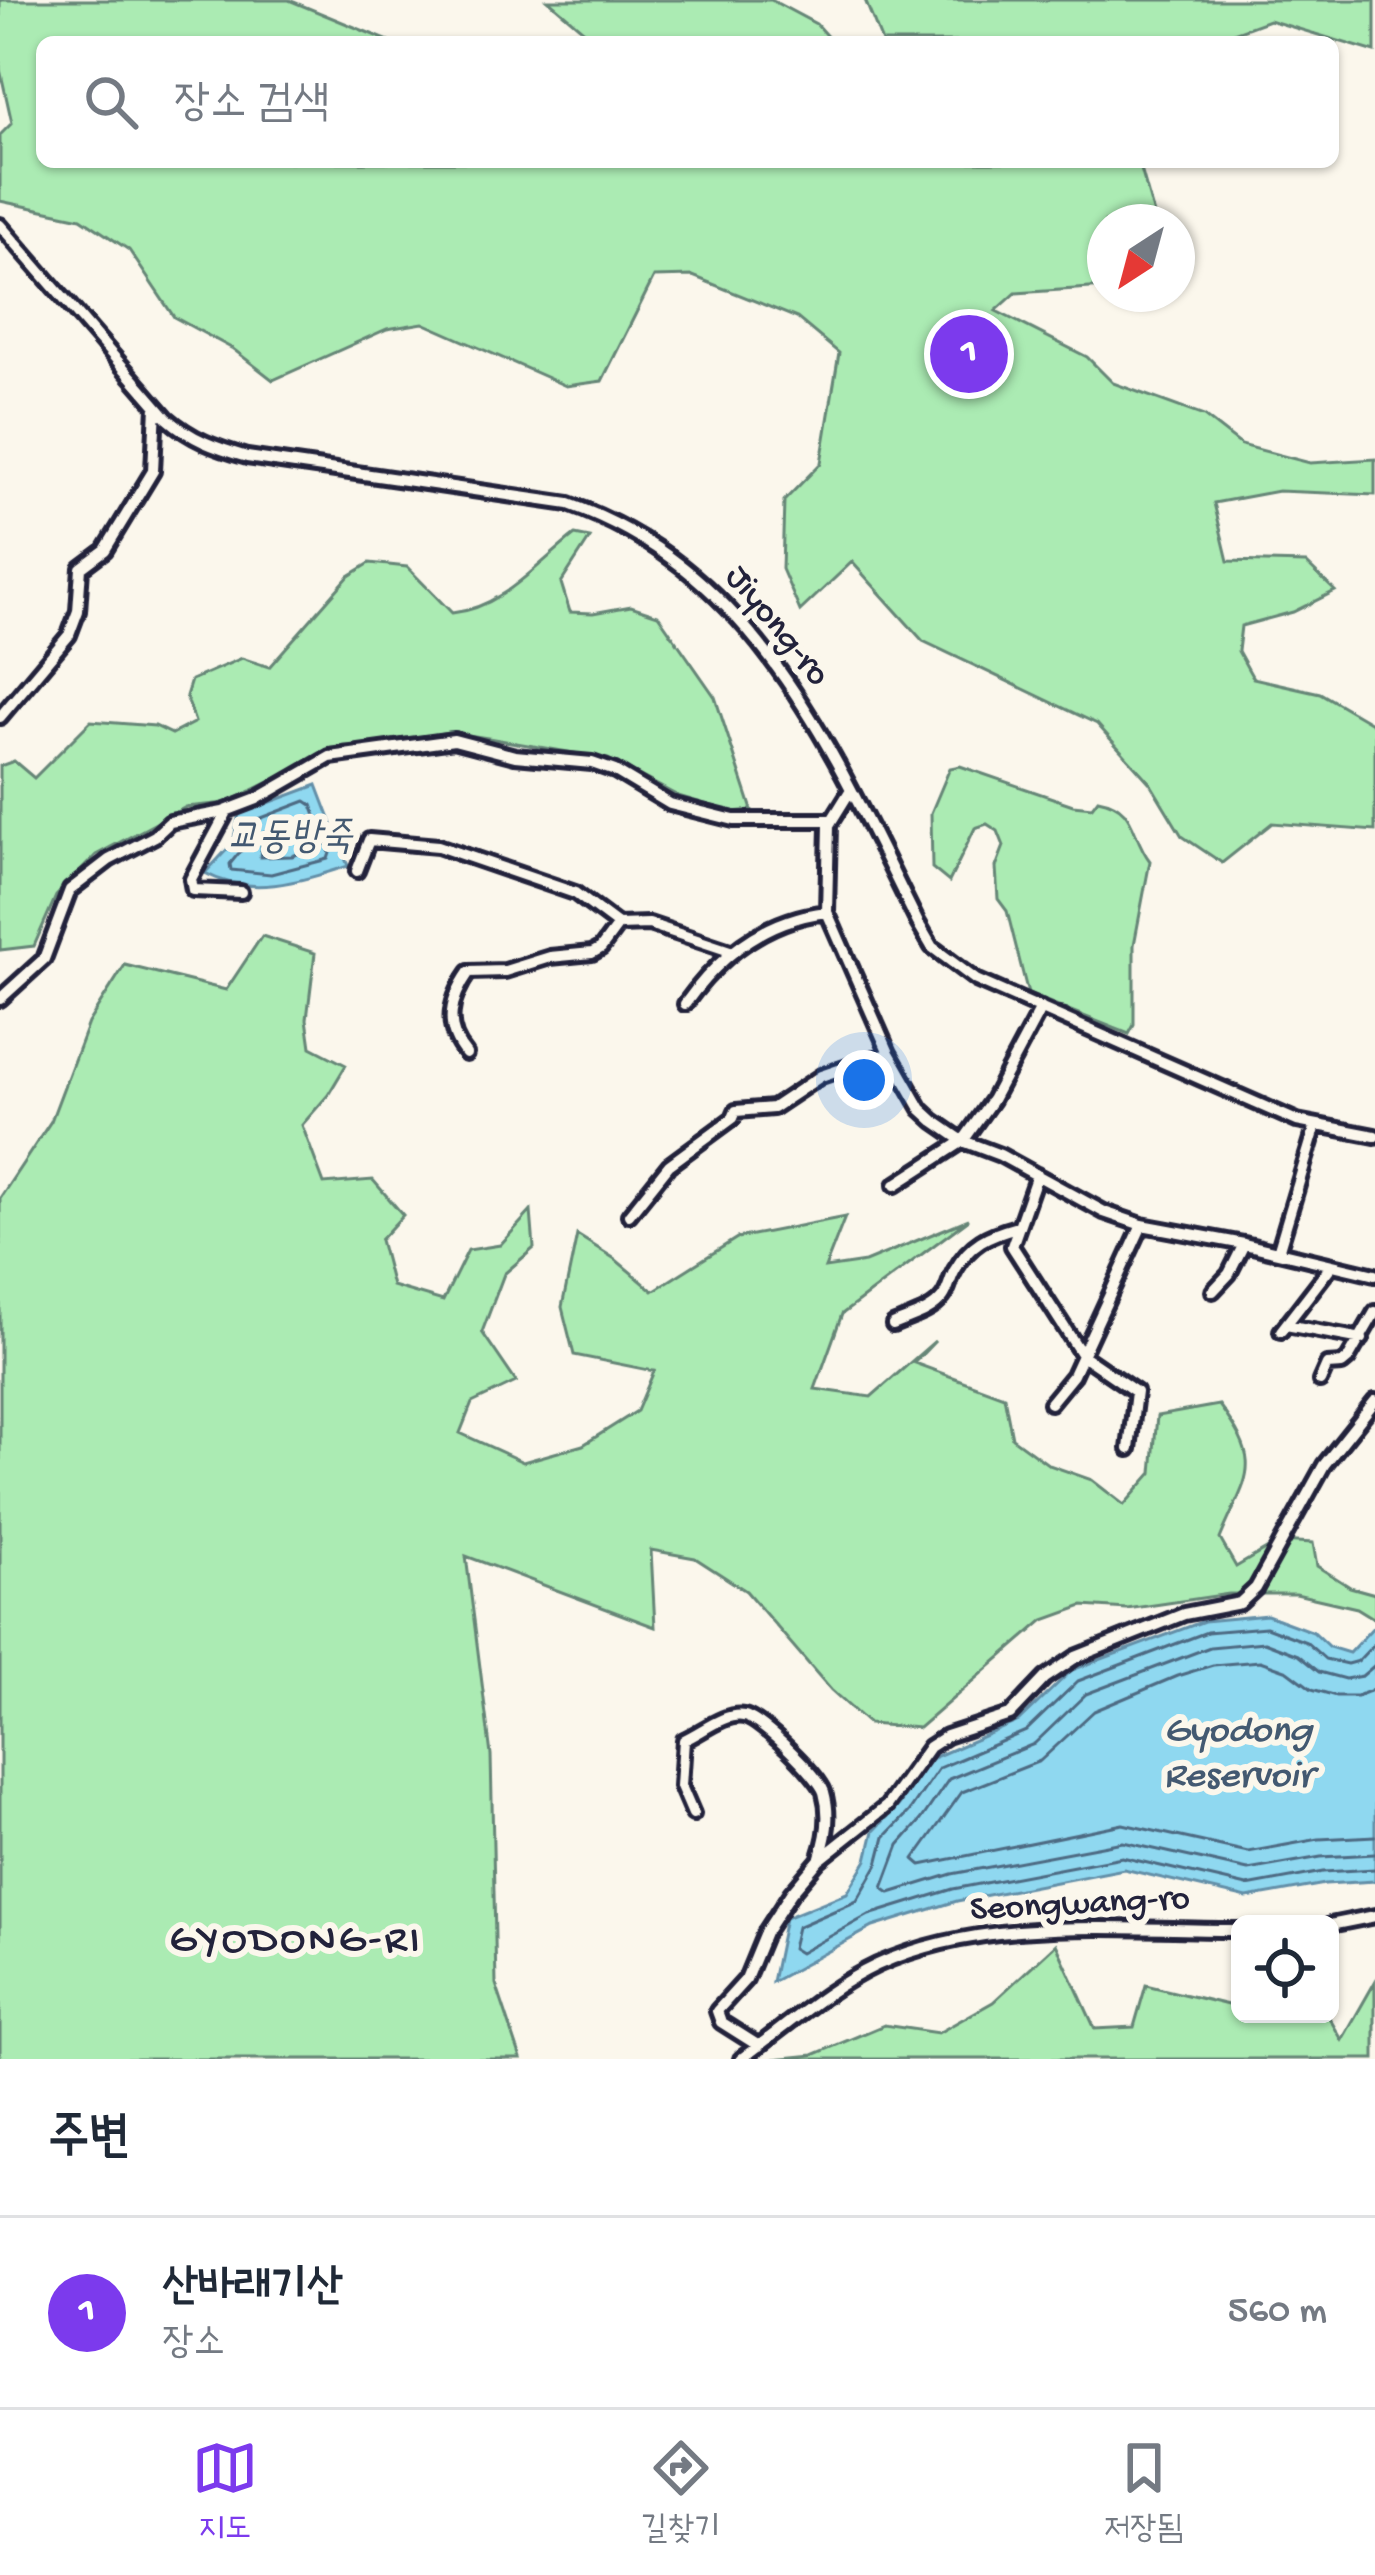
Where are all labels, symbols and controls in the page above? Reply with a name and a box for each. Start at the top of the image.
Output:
search box [36,36,1339,168]
icon: search [78,69,144,135]
text: 장소 검색 [174,79,330,132]
north arrow [1087,204,1195,312]
pin: 1 [930,309,1008,399]
street label: Jiyong-ro [714,558,838,696]
water label: 교동방죽 [227,817,354,863]
your location [834,1050,894,1110]
water label: Gyodong Reservoir [1164,1710,1319,1801]
street label: Seongwang-ro [969,1879,1191,1933]
map controls [1231,1915,1339,2023]
button: locate [1231,1915,1339,2023]
district label: GYODONG-RI [169,1918,423,1967]
text: 주변 [48,2111,130,2171]
text: 산바래기산 [162,2263,343,2316]
text: 1 [79,2290,95,2336]
text: 560 m [1228,2290,1327,2336]
text: 장소 [162,2322,225,2368]
tab: 지도 [192,2435,258,2550]
tab: 길찾기 [641,2435,721,2550]
tab: 저장됨 [1104,2435,1183,2550]

